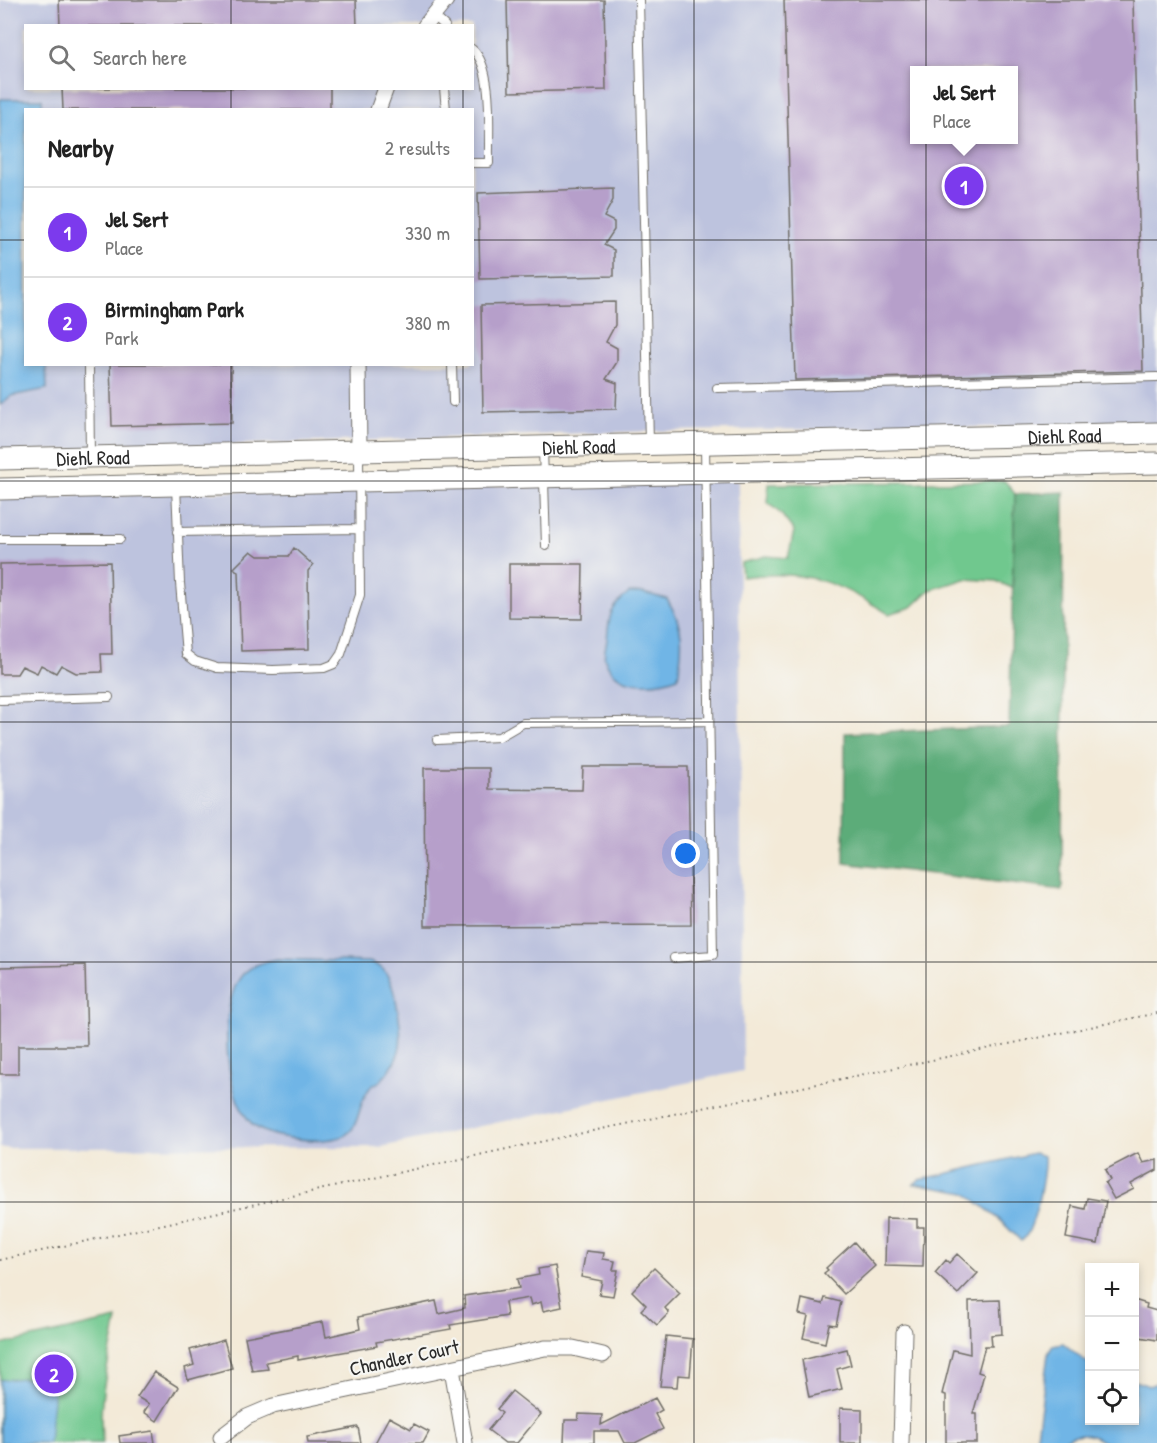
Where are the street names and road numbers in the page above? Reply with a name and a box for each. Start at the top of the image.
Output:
street label: Diehl Road [1028,421,1102,449]
street label: Diehl Road [542,432,616,460]
street label: Diehl Road [56,443,130,471]
street label: Chandler Court [347,1332,462,1382]

